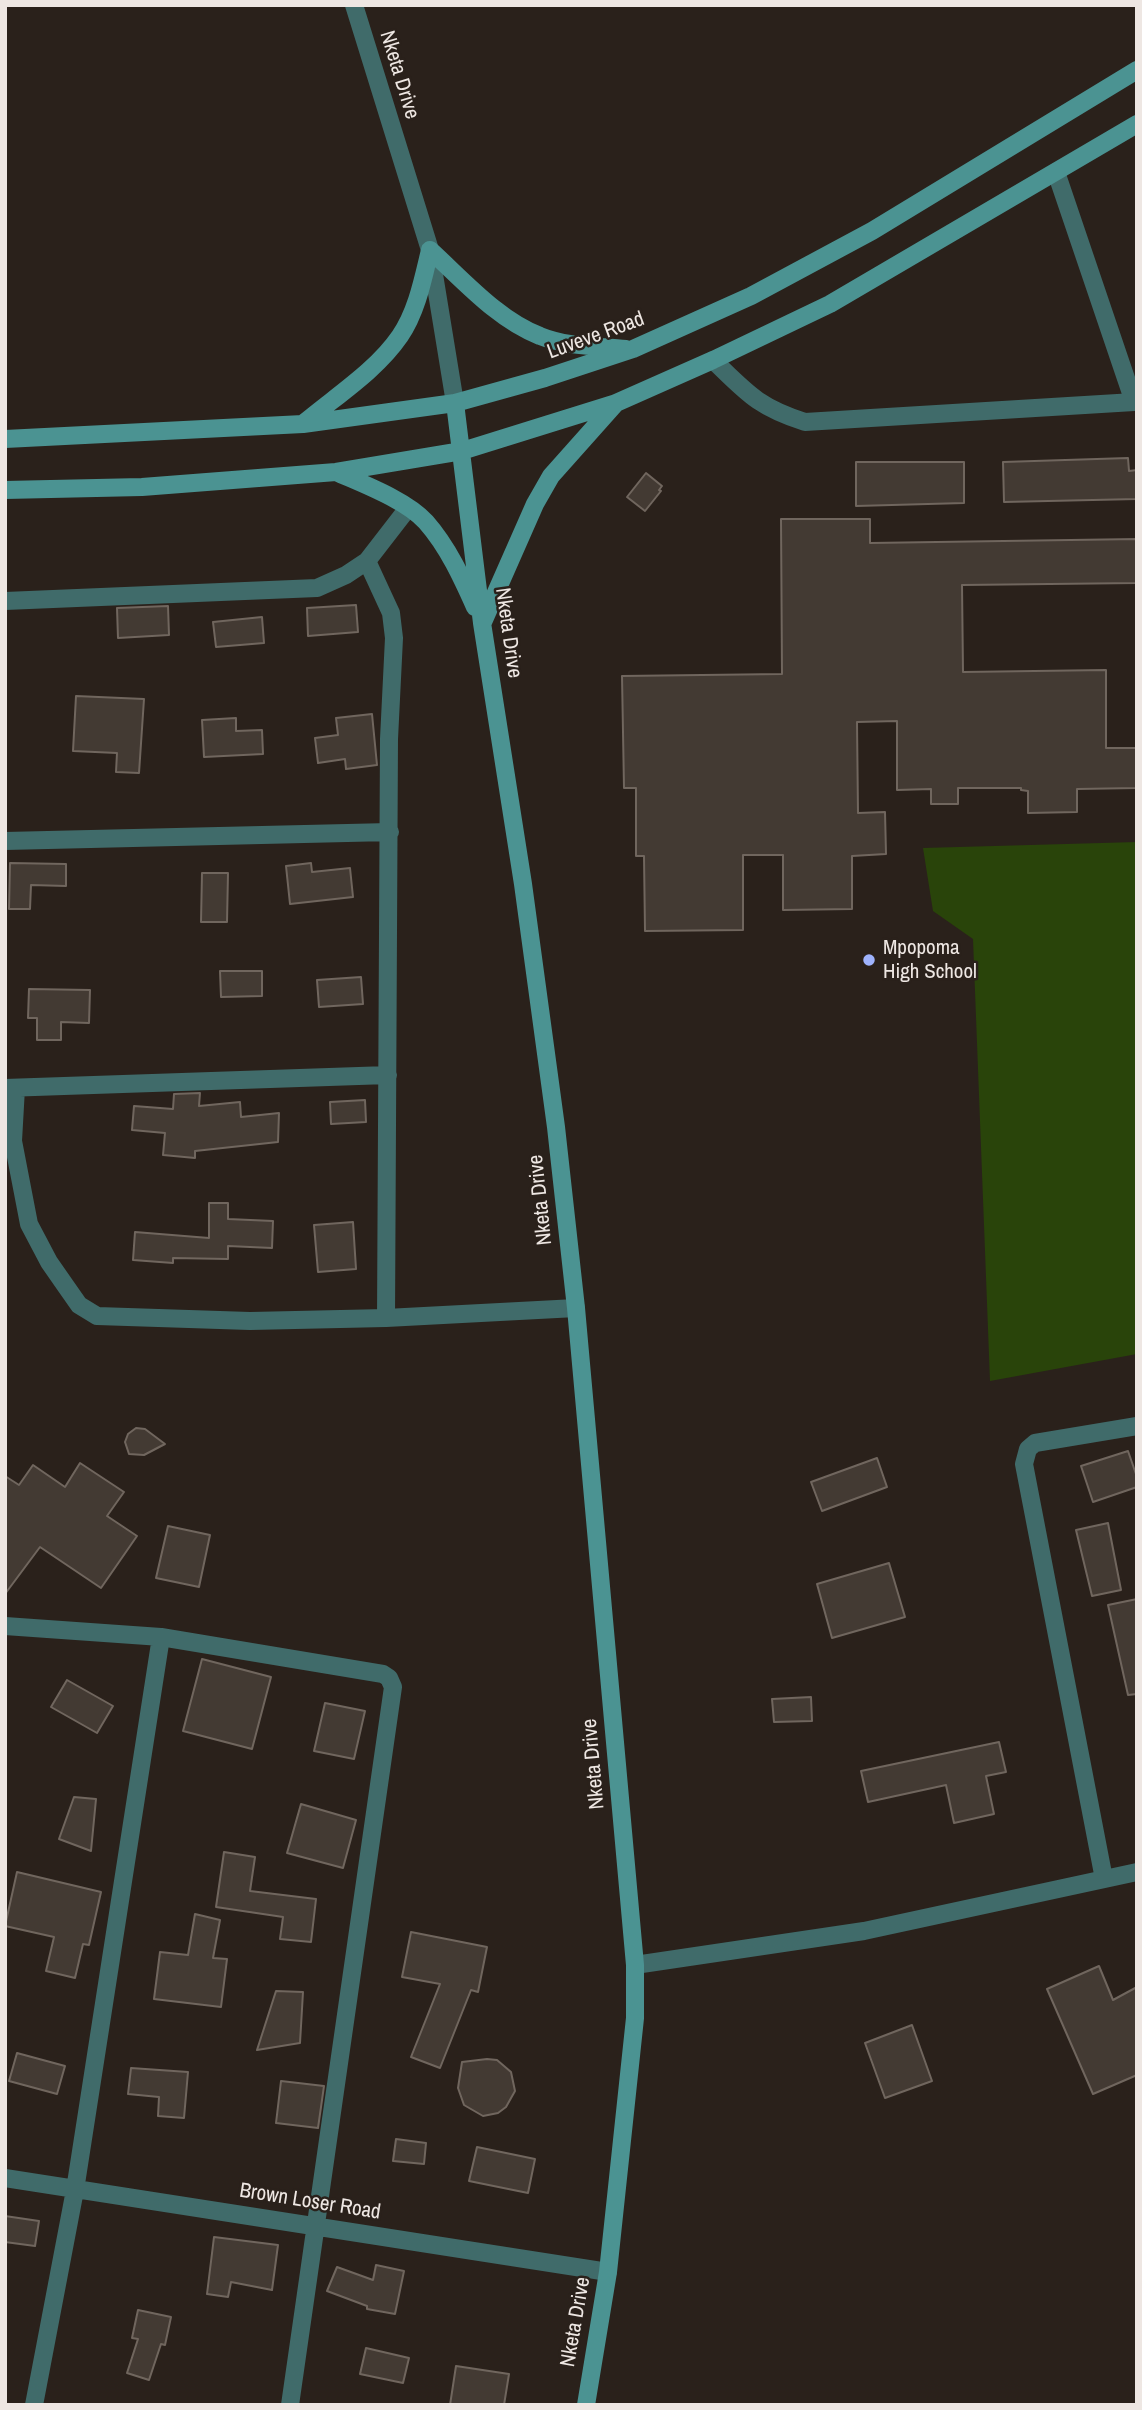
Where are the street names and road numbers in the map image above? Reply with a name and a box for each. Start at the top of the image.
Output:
street label: Nketa Drive [374,28,424,122]
street label: Luveve Road [544,307,648,365]
street label: Nketa Drive [489,586,527,680]
street label: Nketa Drive [524,1153,558,1247]
street label: Nketa Drive [577,1718,611,1810]
street label: Brown Loser Road [238,2178,382,2226]
street label: Nketa Drive [556,2275,596,2369]

